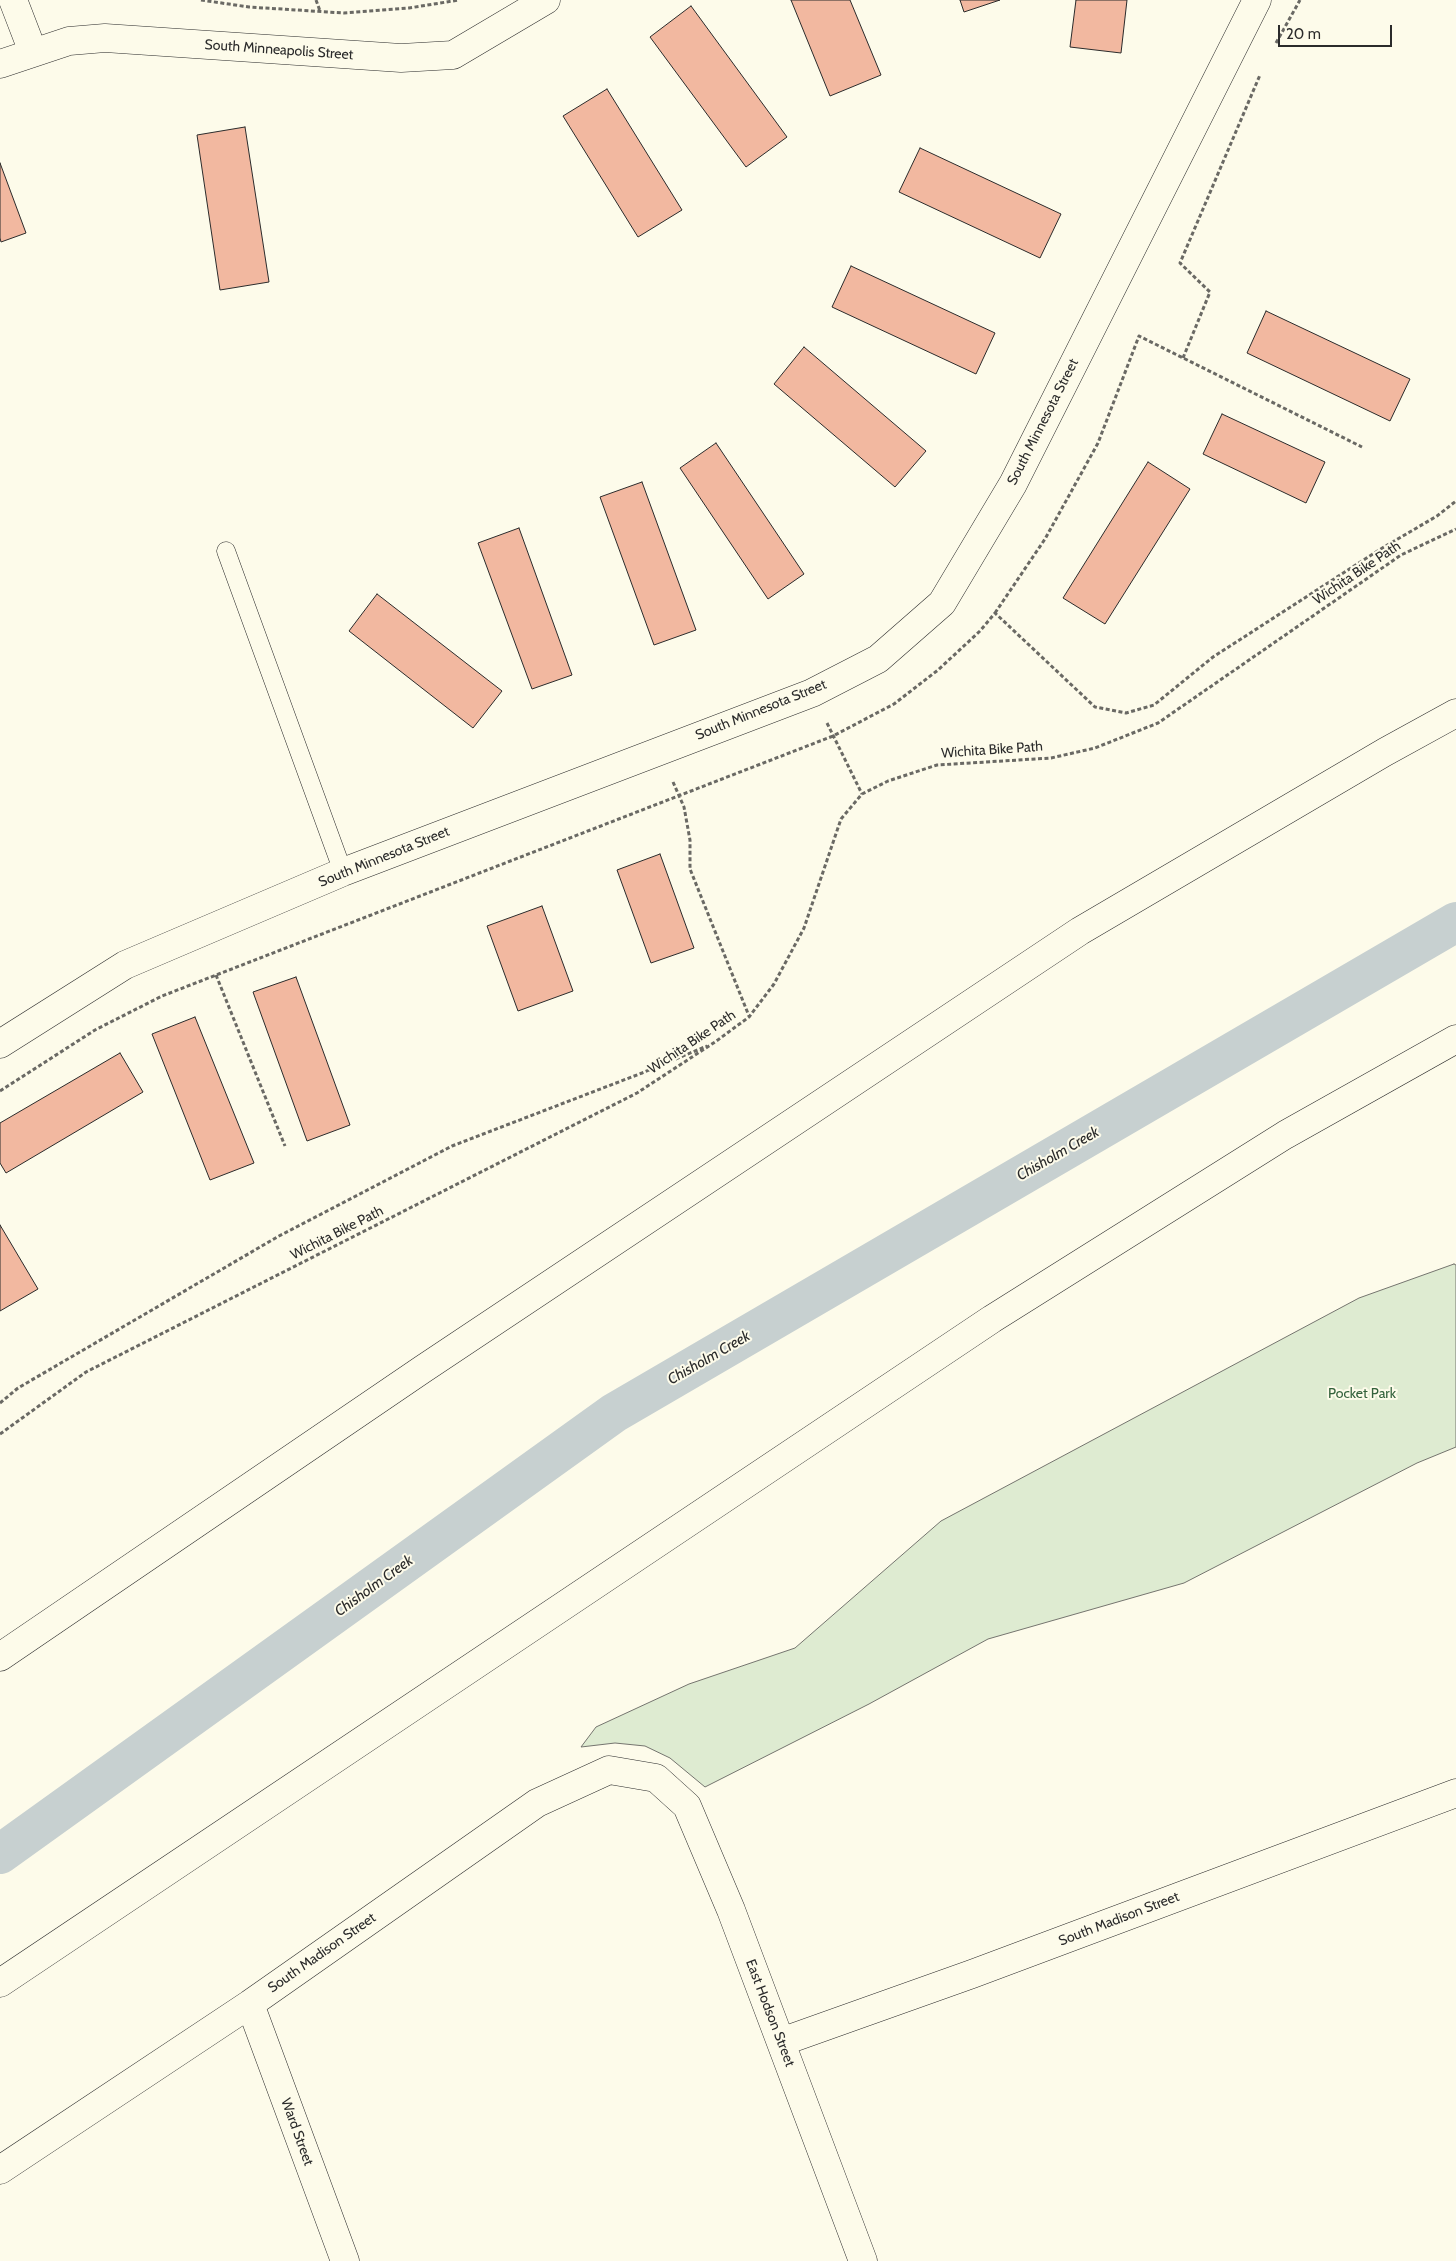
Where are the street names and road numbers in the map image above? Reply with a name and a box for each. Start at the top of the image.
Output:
street label: South Minneapolis Street [204,36,354,64]
street label: South Minnesota Street [1004,356,1082,488]
street label: Wichita Bike Path [1310,538,1404,608]
street label: South Minnesota Street [693,676,829,744]
street label: Wichita Bike Path [941,738,1043,762]
street label: South Minnesota Street [316,823,452,891]
street label: Wichita Bike Path [645,1007,739,1077]
street label: Wichita Bike Path [288,1202,386,1264]
street label: South Madison Street [1056,1888,1182,1950]
street label: South Madison Street [265,1909,379,1997]
street label: East Hodson Street [742,1957,798,2069]
street label: Ward Street [277,2096,317,2168]

